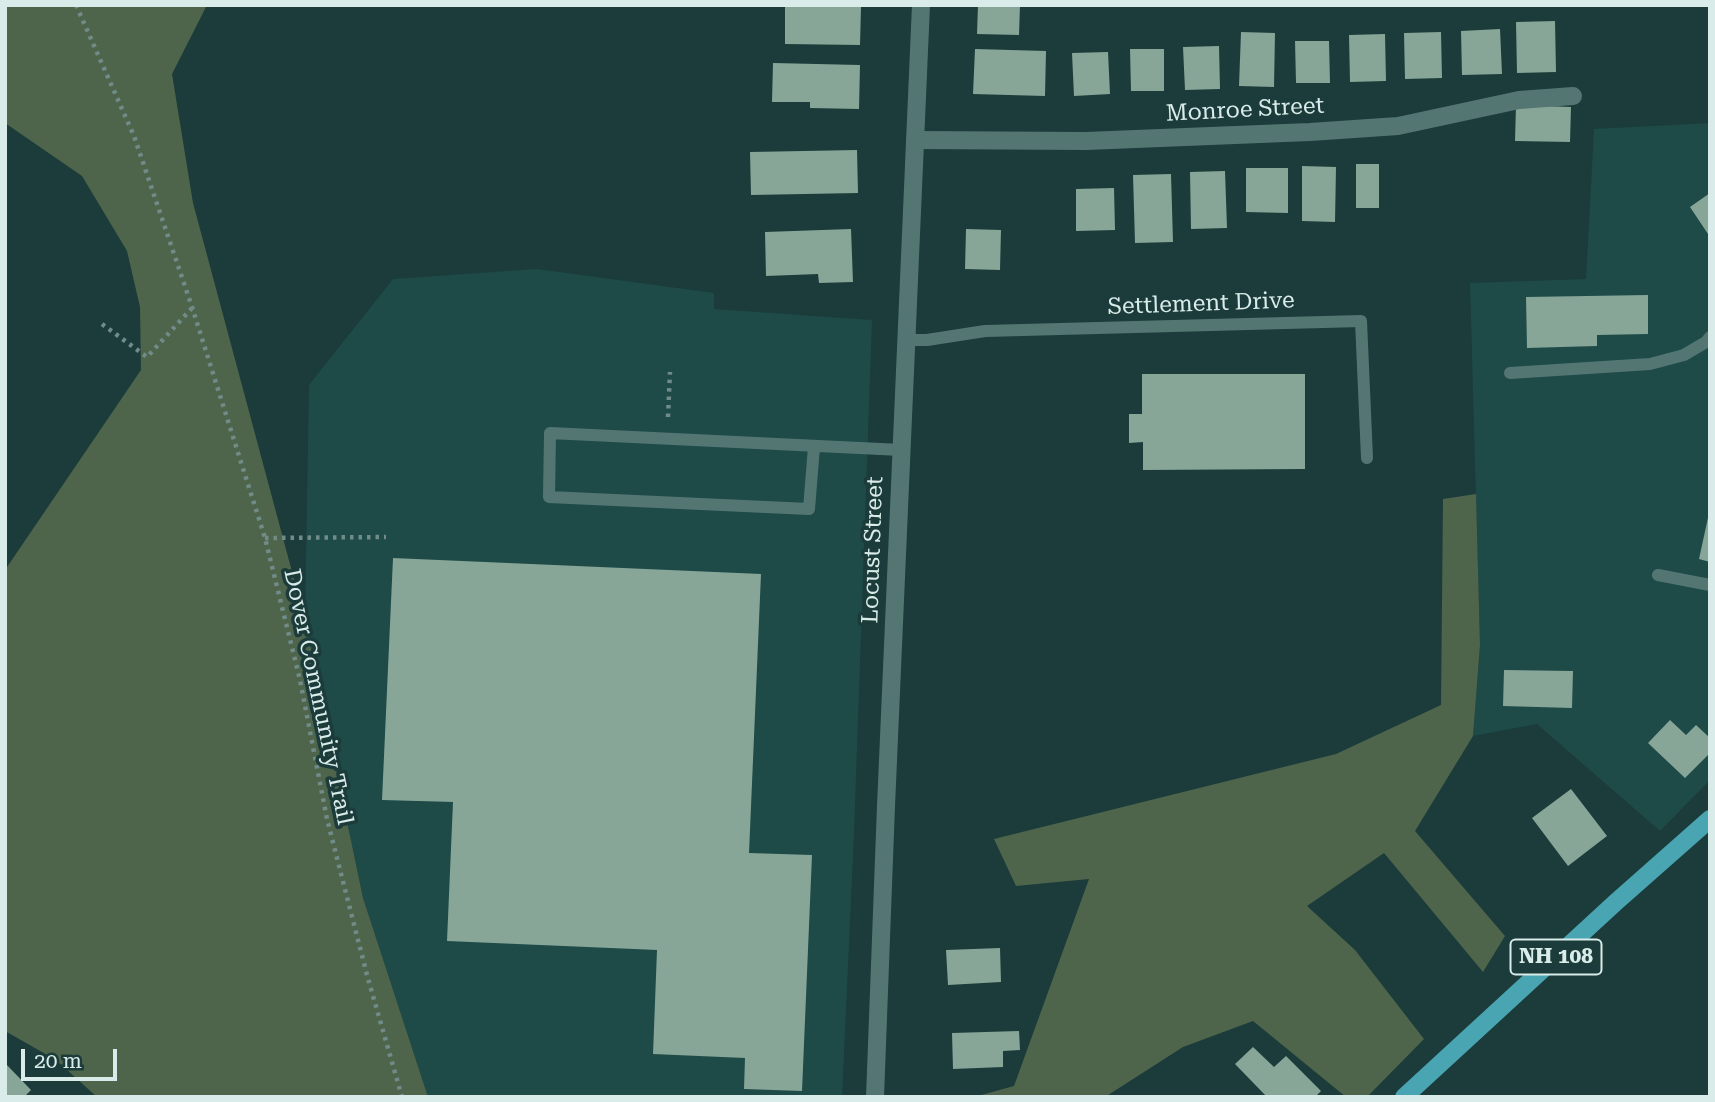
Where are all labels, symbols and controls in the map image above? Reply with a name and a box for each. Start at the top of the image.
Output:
street label: Monroe Street [1165,92,1325,128]
street label: Settlement Drive [1107,287,1295,321]
street label: Locust Street [857,476,889,624]
street label: Dover Community Trail [277,567,359,827]
road number: NH 108 [1510,940,1602,974]
scale bar [24,1036,121,1080]
text: 20 m [34,1049,82,1073]

